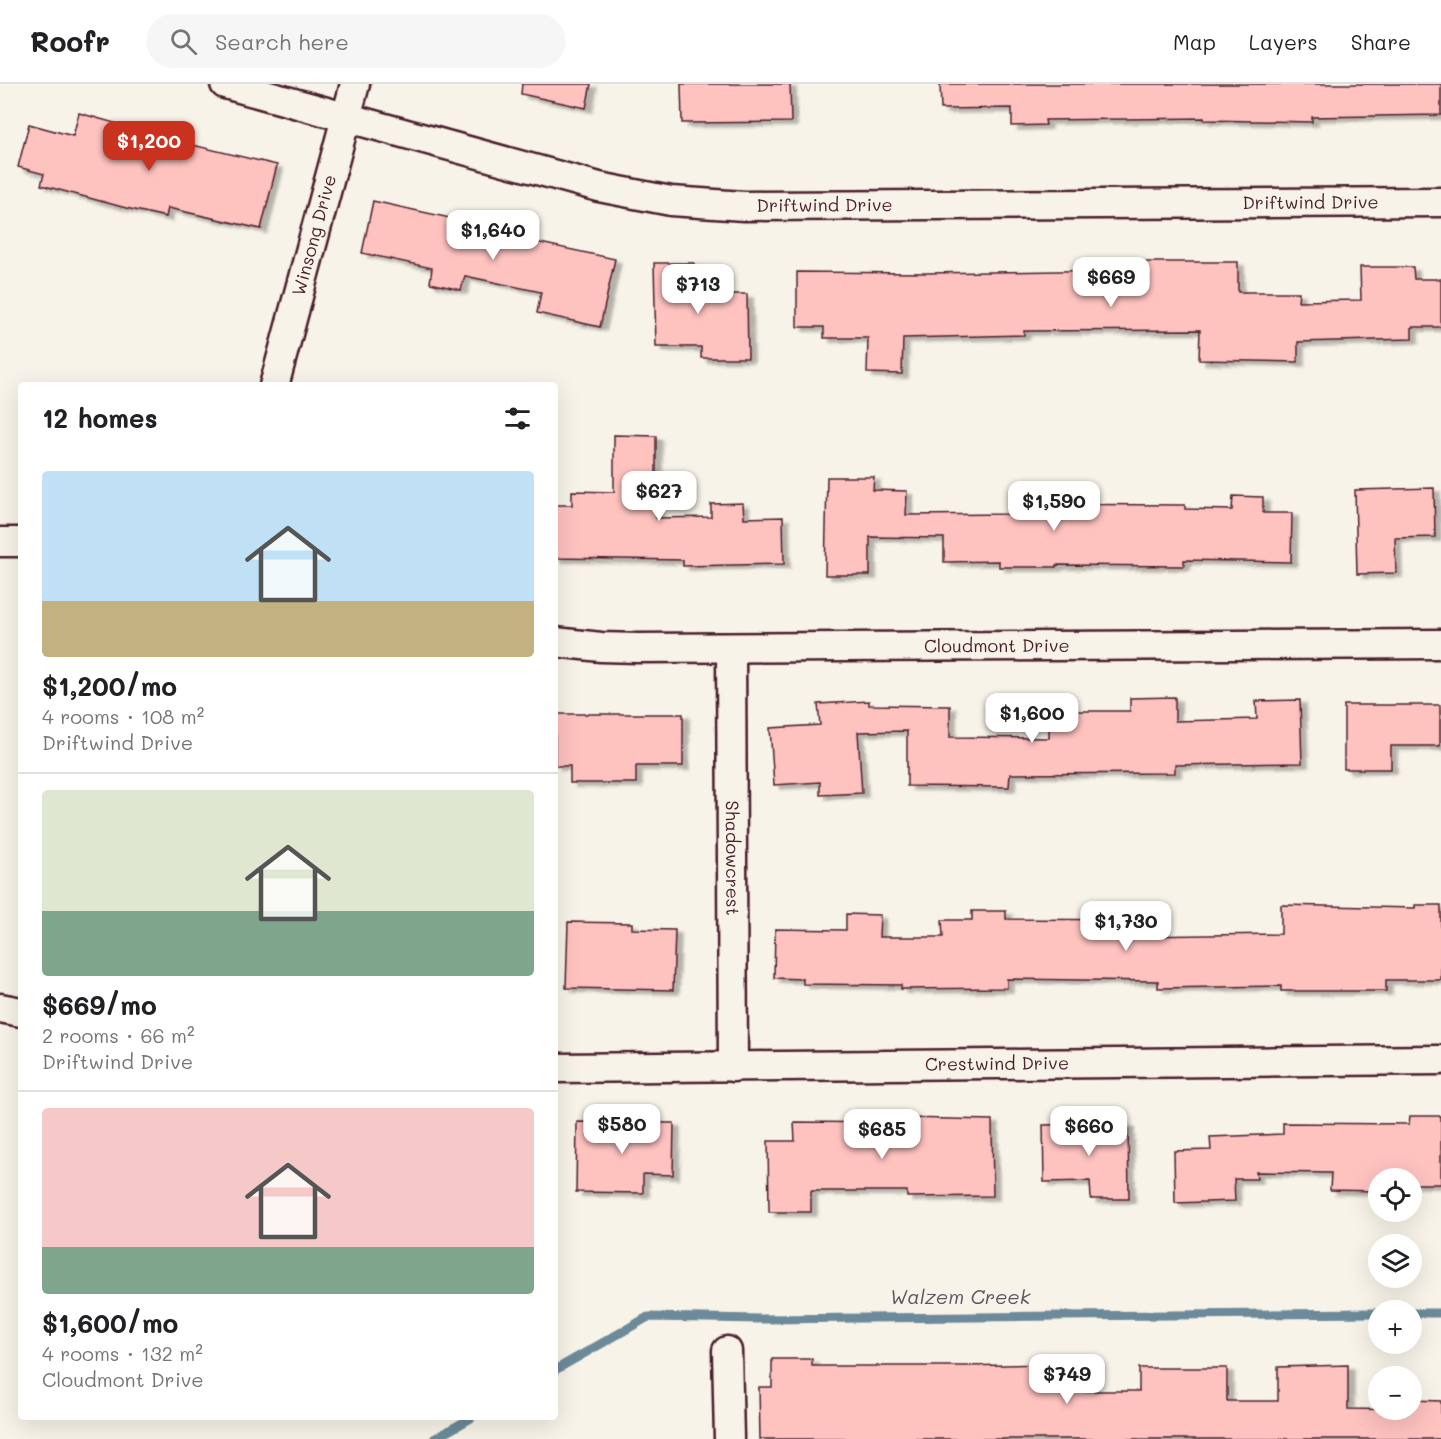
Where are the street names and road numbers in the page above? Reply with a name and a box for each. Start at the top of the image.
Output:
street label: Winsong Drive [286,172,341,298]
street label: Driftwind Drive [1242,189,1379,214]
street label: Driftwind Drive [756,192,893,217]
street label: Cloudmont Drive [924,633,1070,658]
street label: Shadowcrest [721,800,745,916]
street label: Crestwind Drive [925,1050,1069,1076]

